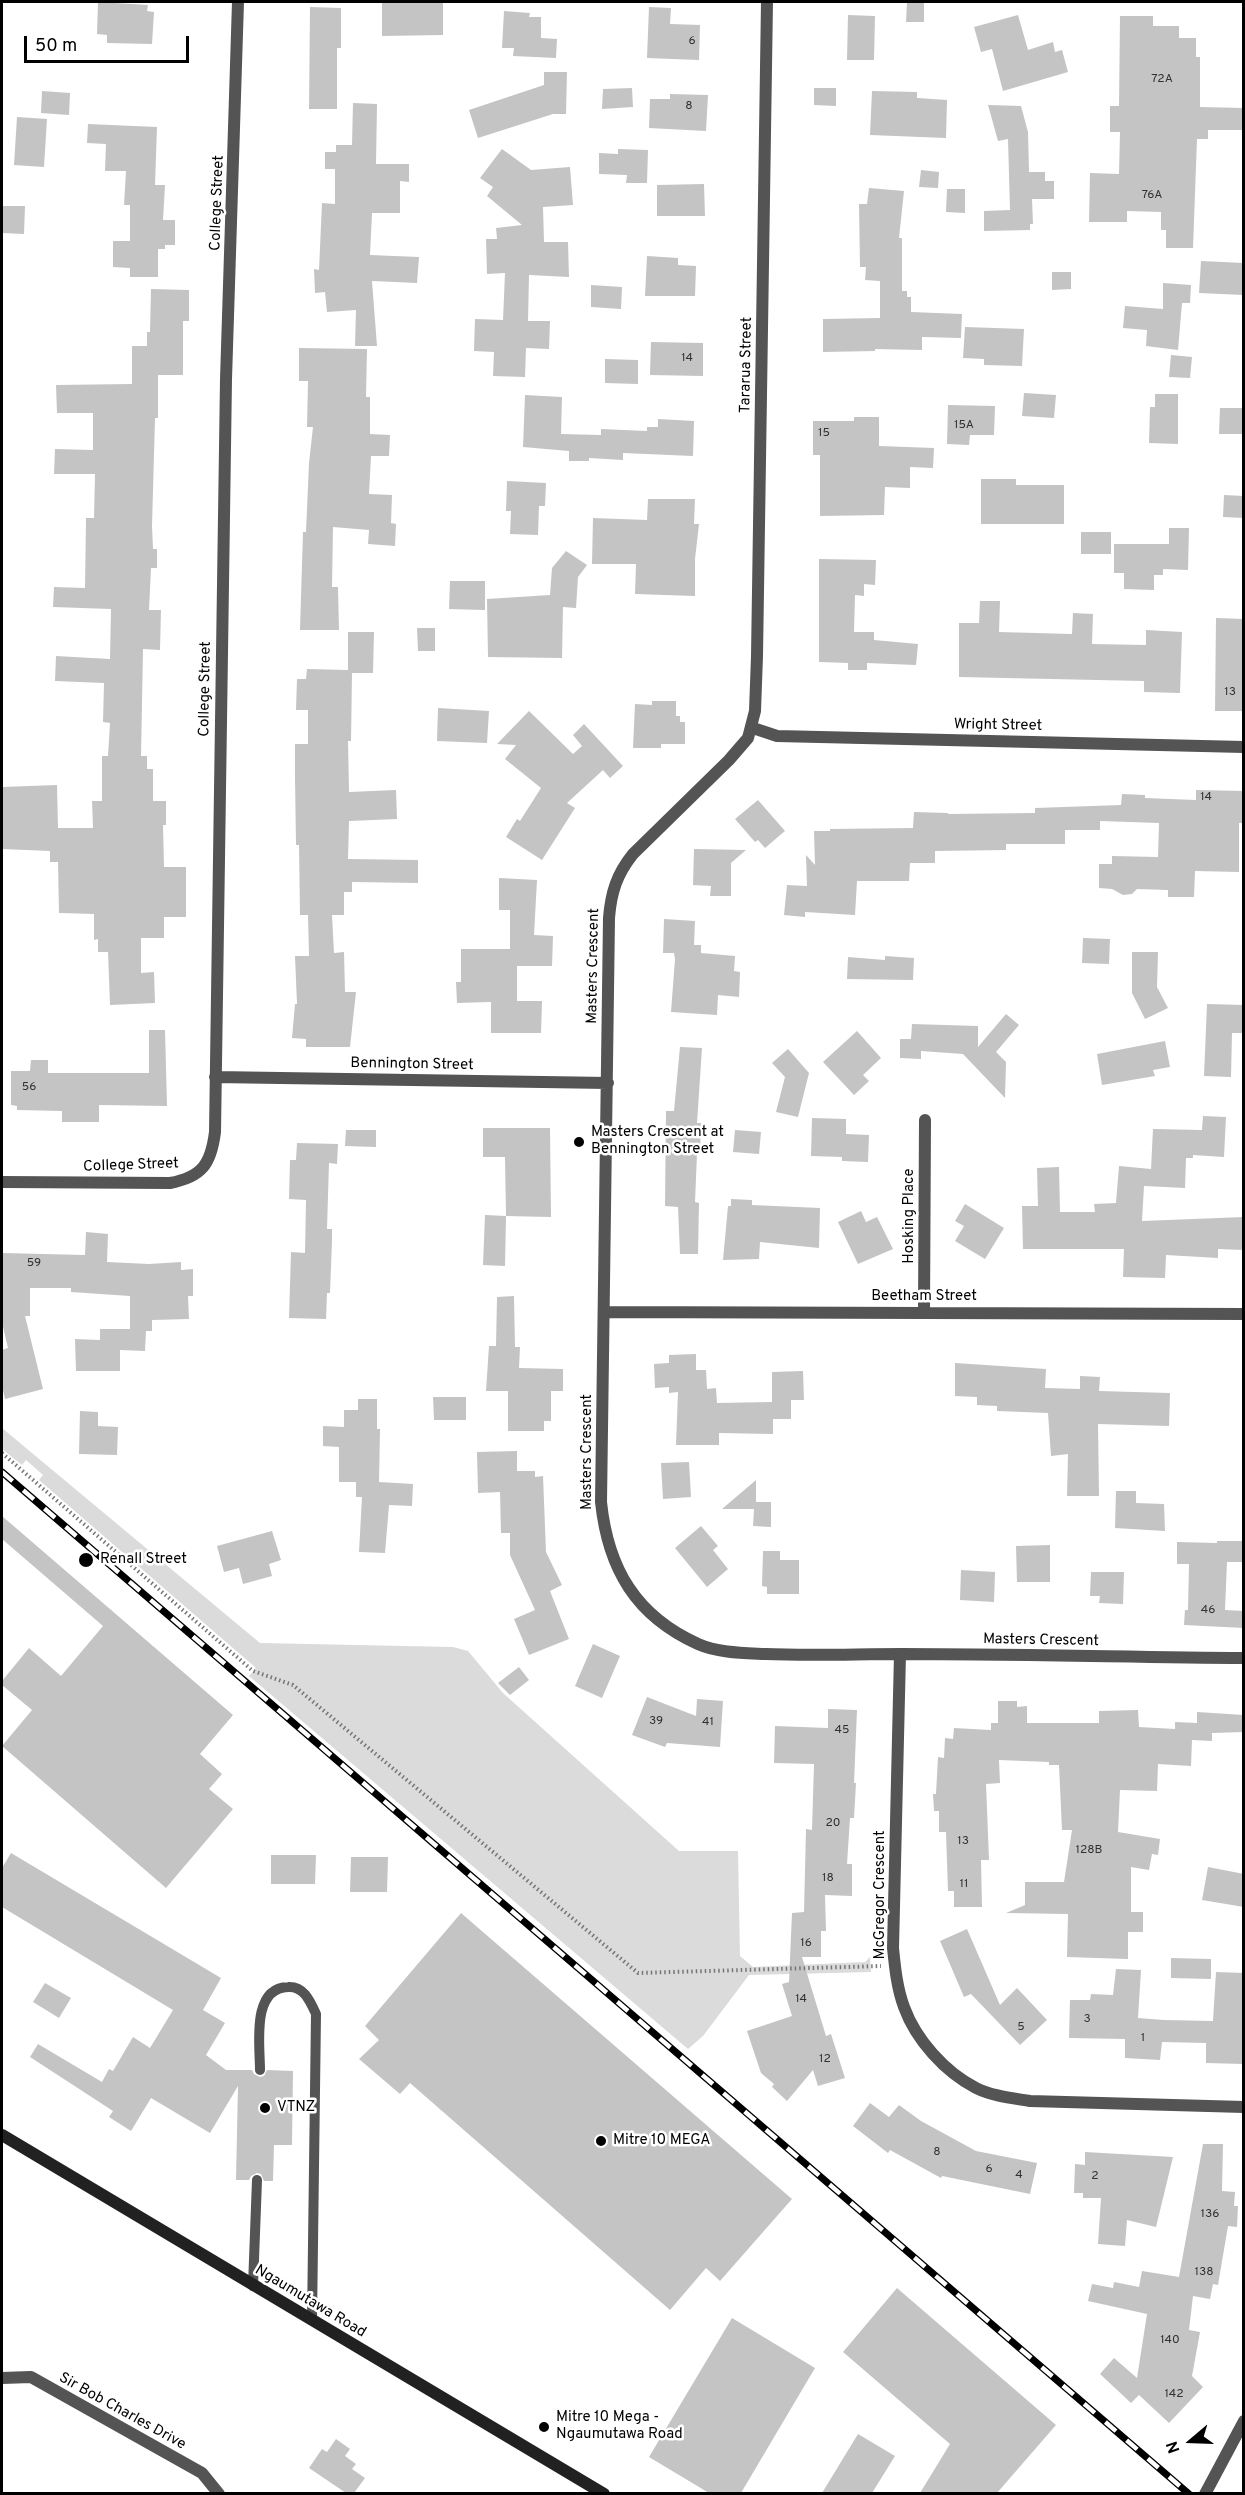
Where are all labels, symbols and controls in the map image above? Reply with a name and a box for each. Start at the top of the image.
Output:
scale bar [27,24,192,62]
text: 50 m [35,35,77,58]
house number: 6 [688,35,696,49]
house number: 72A [1151,73,1173,87]
house number: 8 [685,100,693,114]
street label: College Street [207,155,229,251]
house number: 76A [1142,189,1162,203]
street label: Tararua Street [737,317,757,413]
house number: 14 [681,352,693,366]
house number: 15A [954,419,974,433]
house number: 15 [818,427,830,441]
street label: College Street [196,641,216,737]
house number: 13 [1224,686,1236,700]
street label: Wright Street [954,716,1042,736]
house number: 14 [1200,791,1212,805]
street label: Masters Crescent [584,908,604,1024]
street label: Bennington Street [350,1055,474,1075]
house number: 56 [22,1081,36,1095]
place label: Masters Crescent at Bennington Street [591,1124,724,1159]
marker: Masters Crescent at Bennington Street [572,1135,586,1149]
street label: College Street [83,1155,179,1177]
street label: Hosking Place [901,1168,919,1264]
house number: 59 [27,1257,41,1271]
street label: Beetham Street [871,1288,977,1306]
street label: Masters Crescent [579,1394,597,1510]
marker: Renall Street [77,1551,95,1569]
place label: Renall Street [100,1551,187,1569]
house number: 46 [1201,1604,1215,1618]
street label: Masters Crescent [983,1631,1099,1651]
house number: 39 [649,1715,663,1729]
house number: 41 [702,1716,714,1730]
house number: 45 [835,1724,849,1738]
house number: 20 [825,1817,841,1831]
street label: McGregor Crescent [872,1830,890,1960]
house number: 13 [957,1835,969,1849]
house number: 128B [1076,1844,1102,1858]
house number: 18 [822,1872,834,1886]
house number: 11 [960,1878,968,1892]
house number: 16 [800,1937,812,1951]
house number: 14 [795,1993,807,2007]
house number: 3 [1083,2013,1091,2027]
house number: 5 [1017,2021,1025,2035]
house number: 1 [1141,2032,1145,2046]
house number: 12 [819,2053,831,2067]
place label: VTNZ [277,2099,315,2117]
marker: VTNZ [258,2101,272,2115]
place label: Mitre 10 MEGA [613,2132,710,2150]
marker: Mitre 10 MEGA [594,2134,608,2148]
house number: 8 [933,2146,941,2160]
house number: 6 [985,2163,993,2177]
house number: 4 [1015,2169,1023,2183]
house number: 2 [1091,2170,1099,2184]
house number: 136 [1201,2208,1219,2222]
street label: Ngaumutawa Road [251,2262,369,2342]
house number: 138 [1194,2266,1214,2280]
house number: 140 [1160,2334,1180,2348]
street label: Sir Bob Charles Drive [55,2370,189,2454]
house number: 142 [1164,2388,1184,2402]
place label: Mitre 10 Mega - Ngaumutawa Road [556,2409,683,2444]
north arrow [1161,2411,1221,2471]
marker: Mitre 10 Mega - Ngaumutawa Road [537,2420,551,2434]
text: N [1163,2438,1185,2456]

